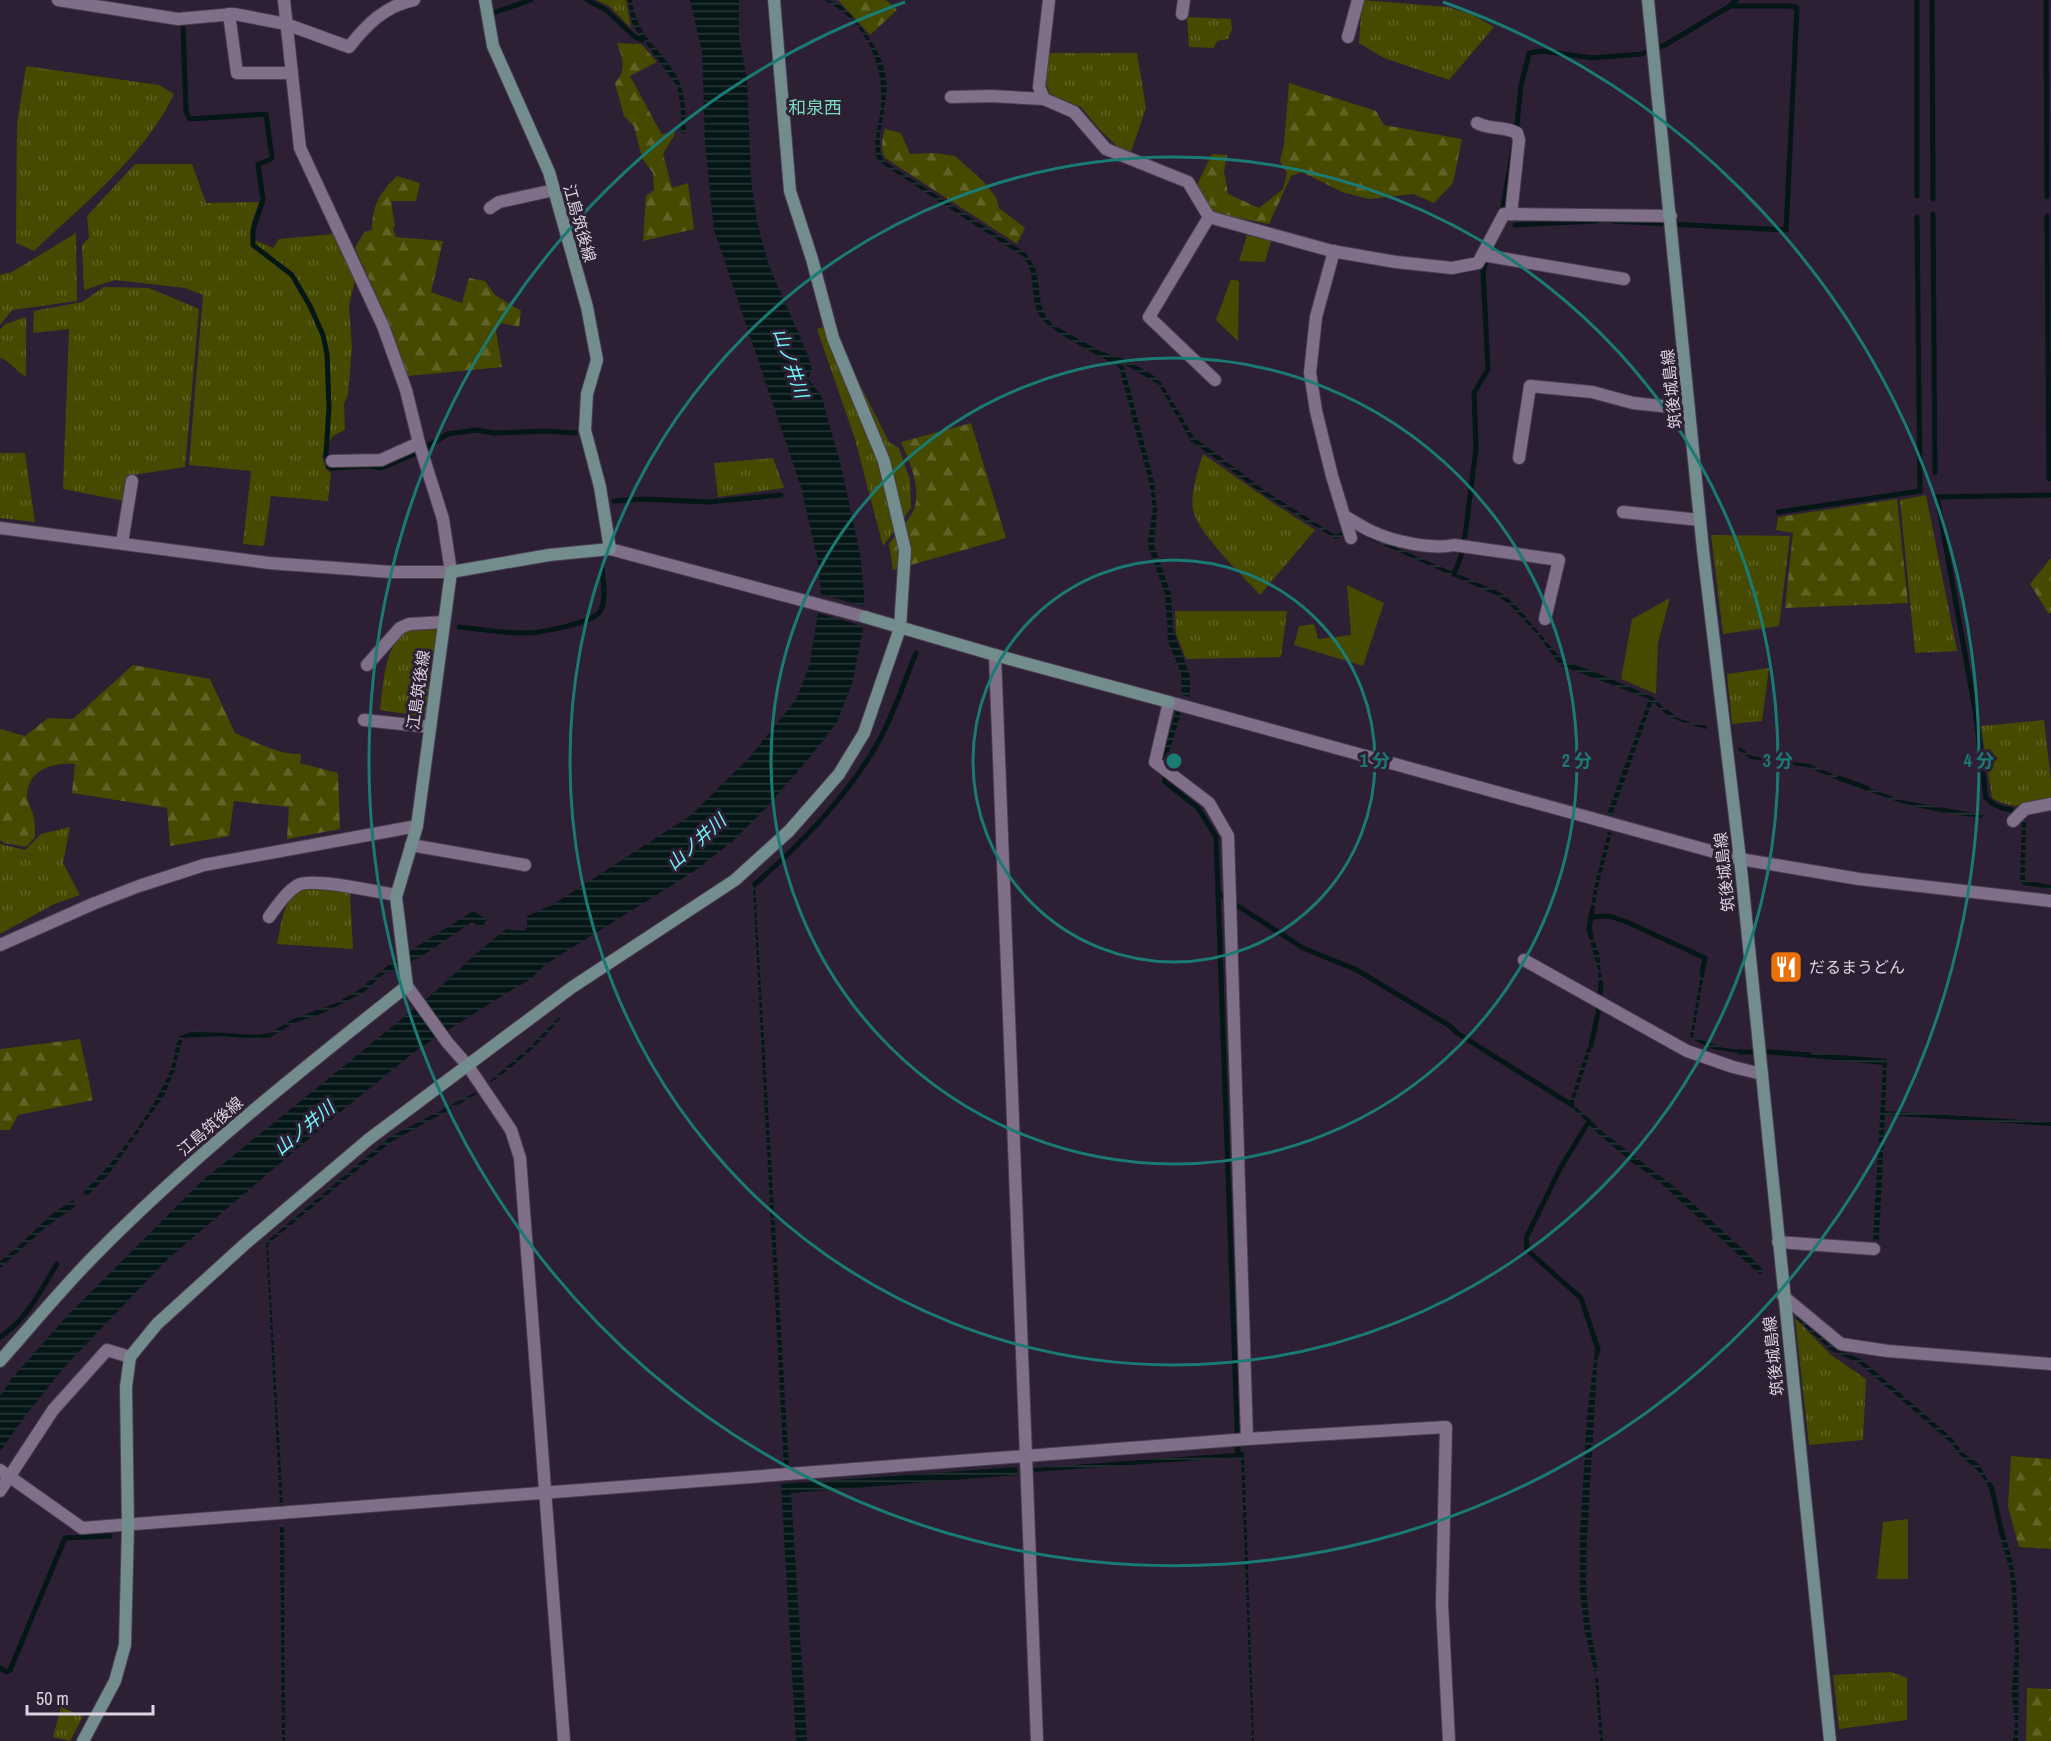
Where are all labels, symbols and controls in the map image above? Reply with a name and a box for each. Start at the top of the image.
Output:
district label: 和泉西 [788,95,842,120]
street label: 江島筑後線 [558,182,602,264]
water label: 山ノ井川 [767,325,815,403]
street label: 筑後城島線 [1656,348,1686,430]
street label: 江島筑後線 [402,649,434,731]
text: 1 分 [1360,748,1390,773]
text: 2 分 [1562,748,1592,773]
text: 3 分 [1763,748,1793,773]
text: 4 分 [1964,748,1994,773]
centre of rings [1164,751,1184,771]
water label: 山ノ井川 [661,807,733,875]
street label: 筑後城島線 [1709,831,1739,913]
restaurant icon: だるまうどん [1768,949,1804,985]
place label: だるまうどん [1809,956,1905,978]
street label: 江島筑後線 [173,1091,247,1161]
water label: 山ノ井川 [268,1094,341,1161]
street label: 筑後城島線 [1758,1315,1788,1397]
scale bar [27,1678,153,1716]
text: 50 m [36,1686,69,1711]

